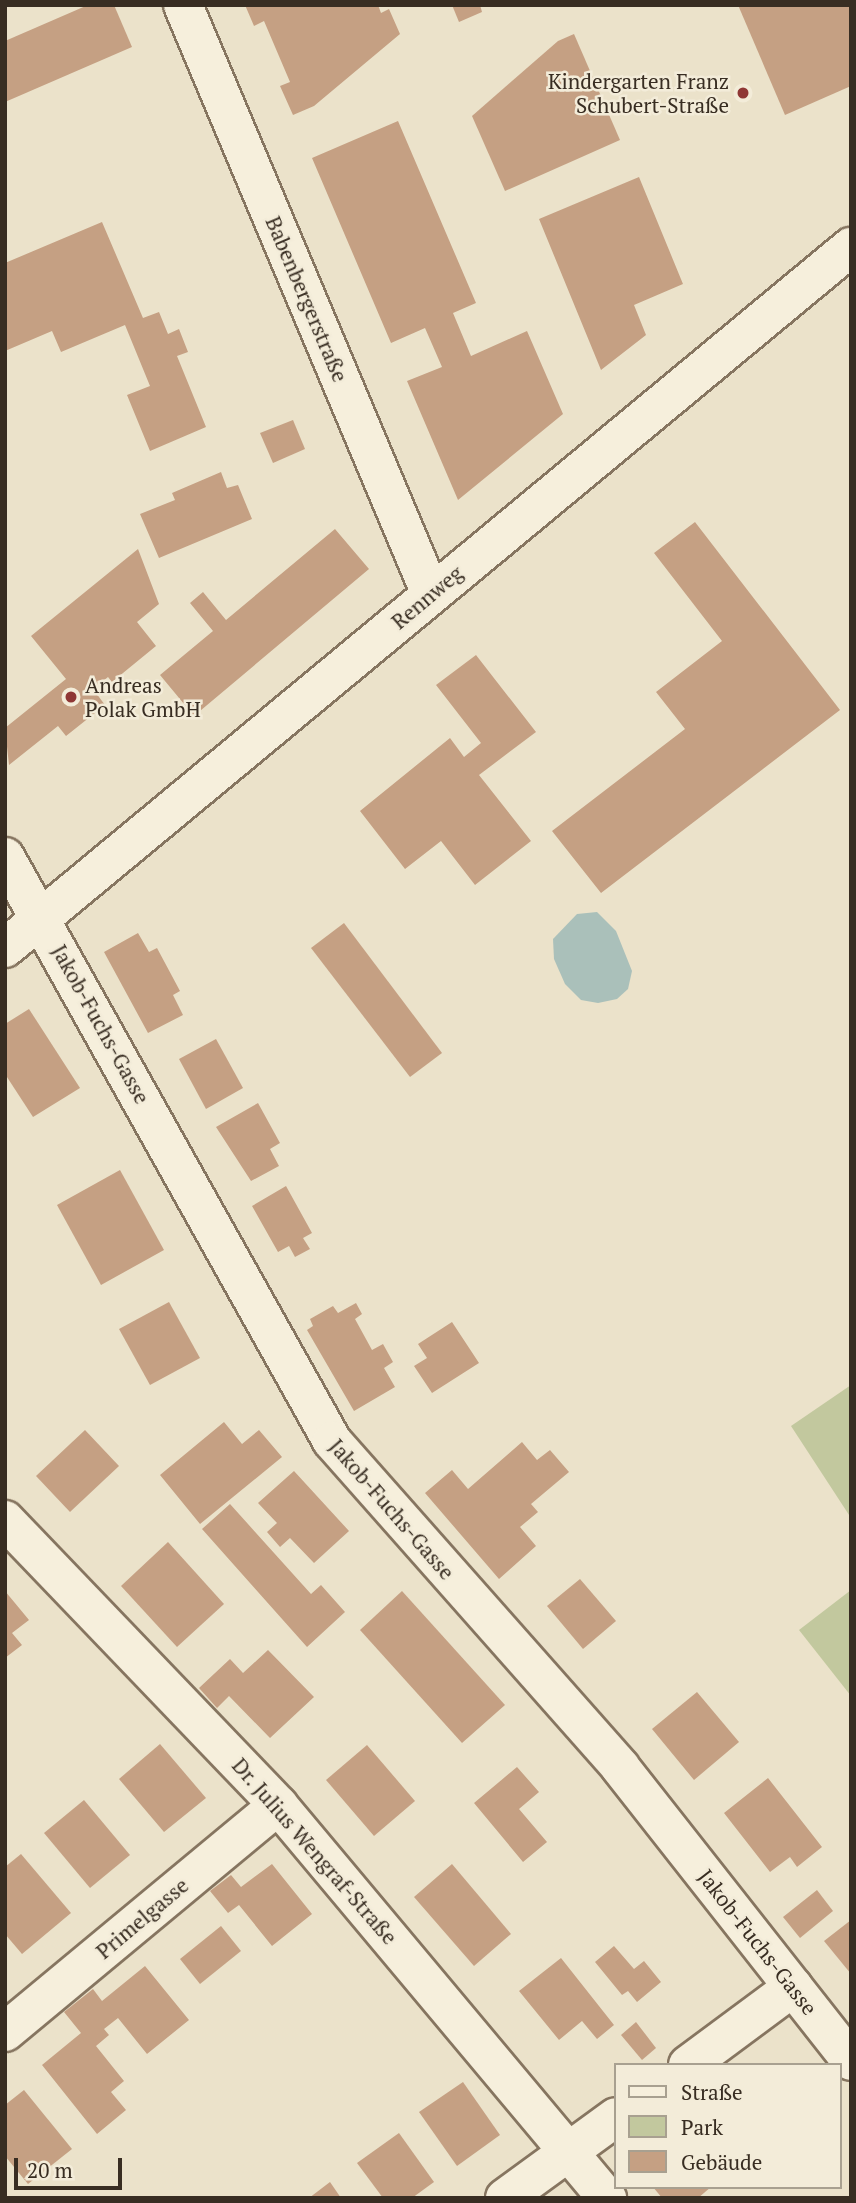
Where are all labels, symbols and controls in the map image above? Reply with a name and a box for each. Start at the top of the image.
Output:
place label: Kindergarten Franz Schubert-Straße [548,68,729,118]
marker: Kindergarten Franz Schubert-Straße [735,85,751,101]
street label: Babenbergerstraße [261,212,353,386]
street label: Rennweg [386,560,468,634]
place label: Andreas Polak GmbH [85,672,201,722]
marker: Andreas Polak GmbH [63,689,79,705]
street label: Jakob-Fuchs-Gasse [47,940,155,1108]
street label: Jakob-Fuchs-Gasse [324,1434,460,1584]
street label: Dr. Julius Wengraf-Straße [227,1752,403,1950]
street label: Jakob-Fuchs-Gasse [693,1864,823,2020]
street label: Primelgasse [91,1872,193,1964]
legend [614,2063,842,2189]
text: Straße [681,2078,743,2106]
text: Park [681,2113,723,2141]
scale bar [18,2144,126,2188]
text: Gebäude [681,2148,762,2176]
text: 20 m [27,2156,73,2184]

